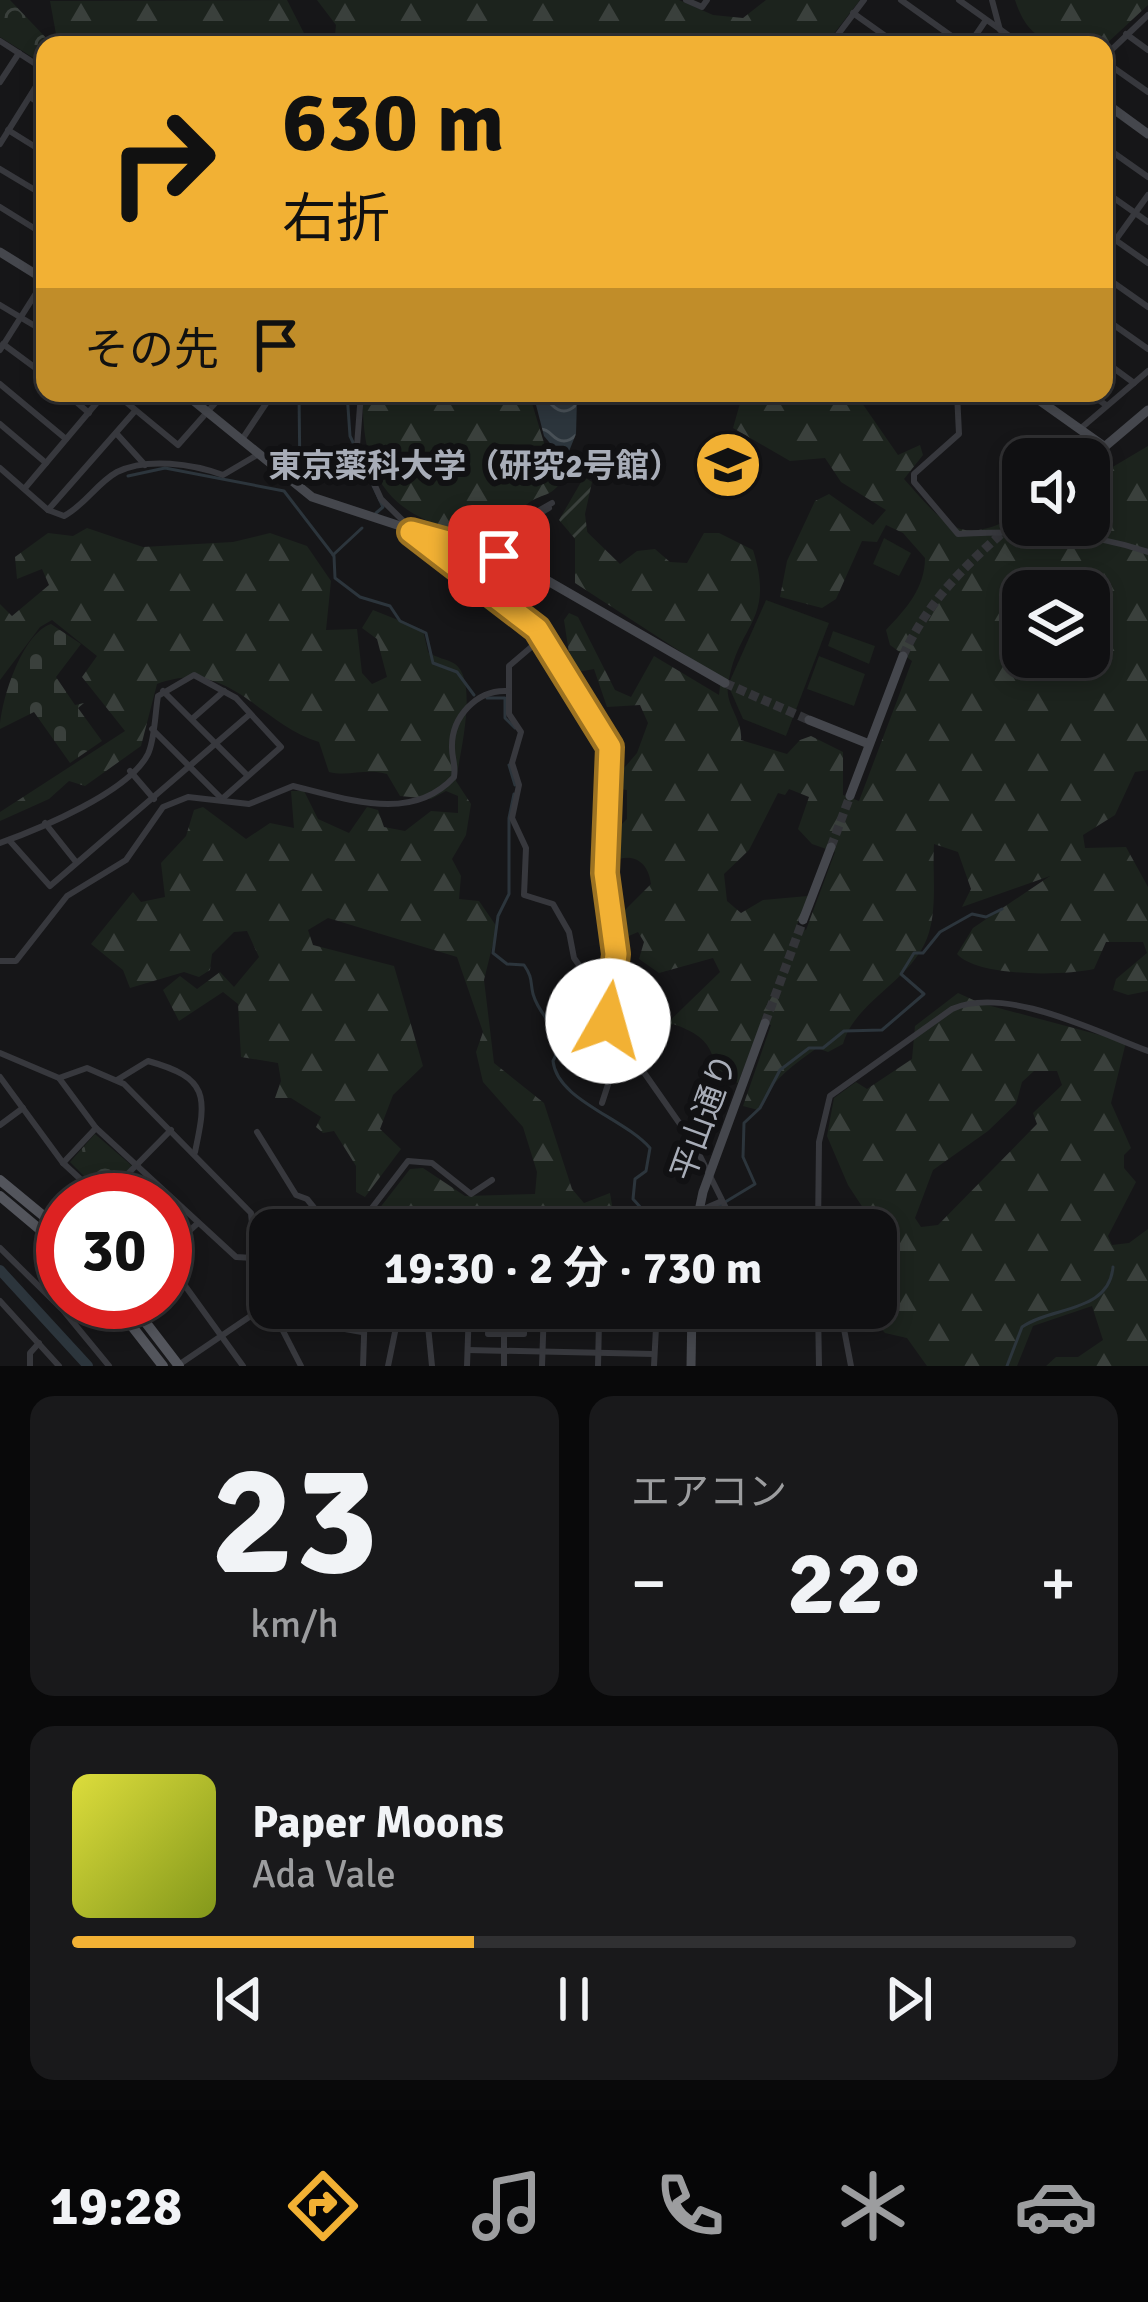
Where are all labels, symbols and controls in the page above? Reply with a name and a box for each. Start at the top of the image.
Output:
text: 630 m [282,71,504,175]
icon: right [84,84,240,240]
text: 右折 [282,186,390,253]
icon: arrive [243,312,309,378]
text: その先 [84,323,219,378]
school or university icon: 東京薬科大学（研究2号館） [693,430,763,500]
map controls [1002,438,1110,678]
button: sound [1002,438,1110,546]
place label: 東京薬科大学（研究2号館） [268,446,682,487]
pin [448,505,550,607]
icon: arrive [466,523,532,589]
button: layers [1002,570,1110,678]
position arrow [545,958,671,1084]
street label: 平山通り [663,1048,746,1187]
speed limit sign: 30 [36,1173,192,1329]
text: 19:30 · 2 分 · 730 m [384,1241,762,1296]
text: 23 [210,1425,379,1618]
text: エアコン [631,1468,787,1516]
text: 22° [787,1528,920,1639]
text: − [631,1543,667,1624]
text: + [1040,1543,1076,1624]
text: km/h [250,1600,339,1648]
text: Paper Moons [252,1795,504,1850]
text: Ada Vale [252,1850,396,1898]
icon: previous [206,1966,272,2032]
icon: pause [541,1966,607,2032]
icon: next [876,1966,942,2032]
icon: directions [281,2164,365,2248]
icon: music [465,2164,549,2248]
icon: phone [648,2164,732,2248]
icon: climate [831,2164,915,2248]
icon: car [1014,2164,1098,2248]
text: 19:28 [50,2173,182,2240]

